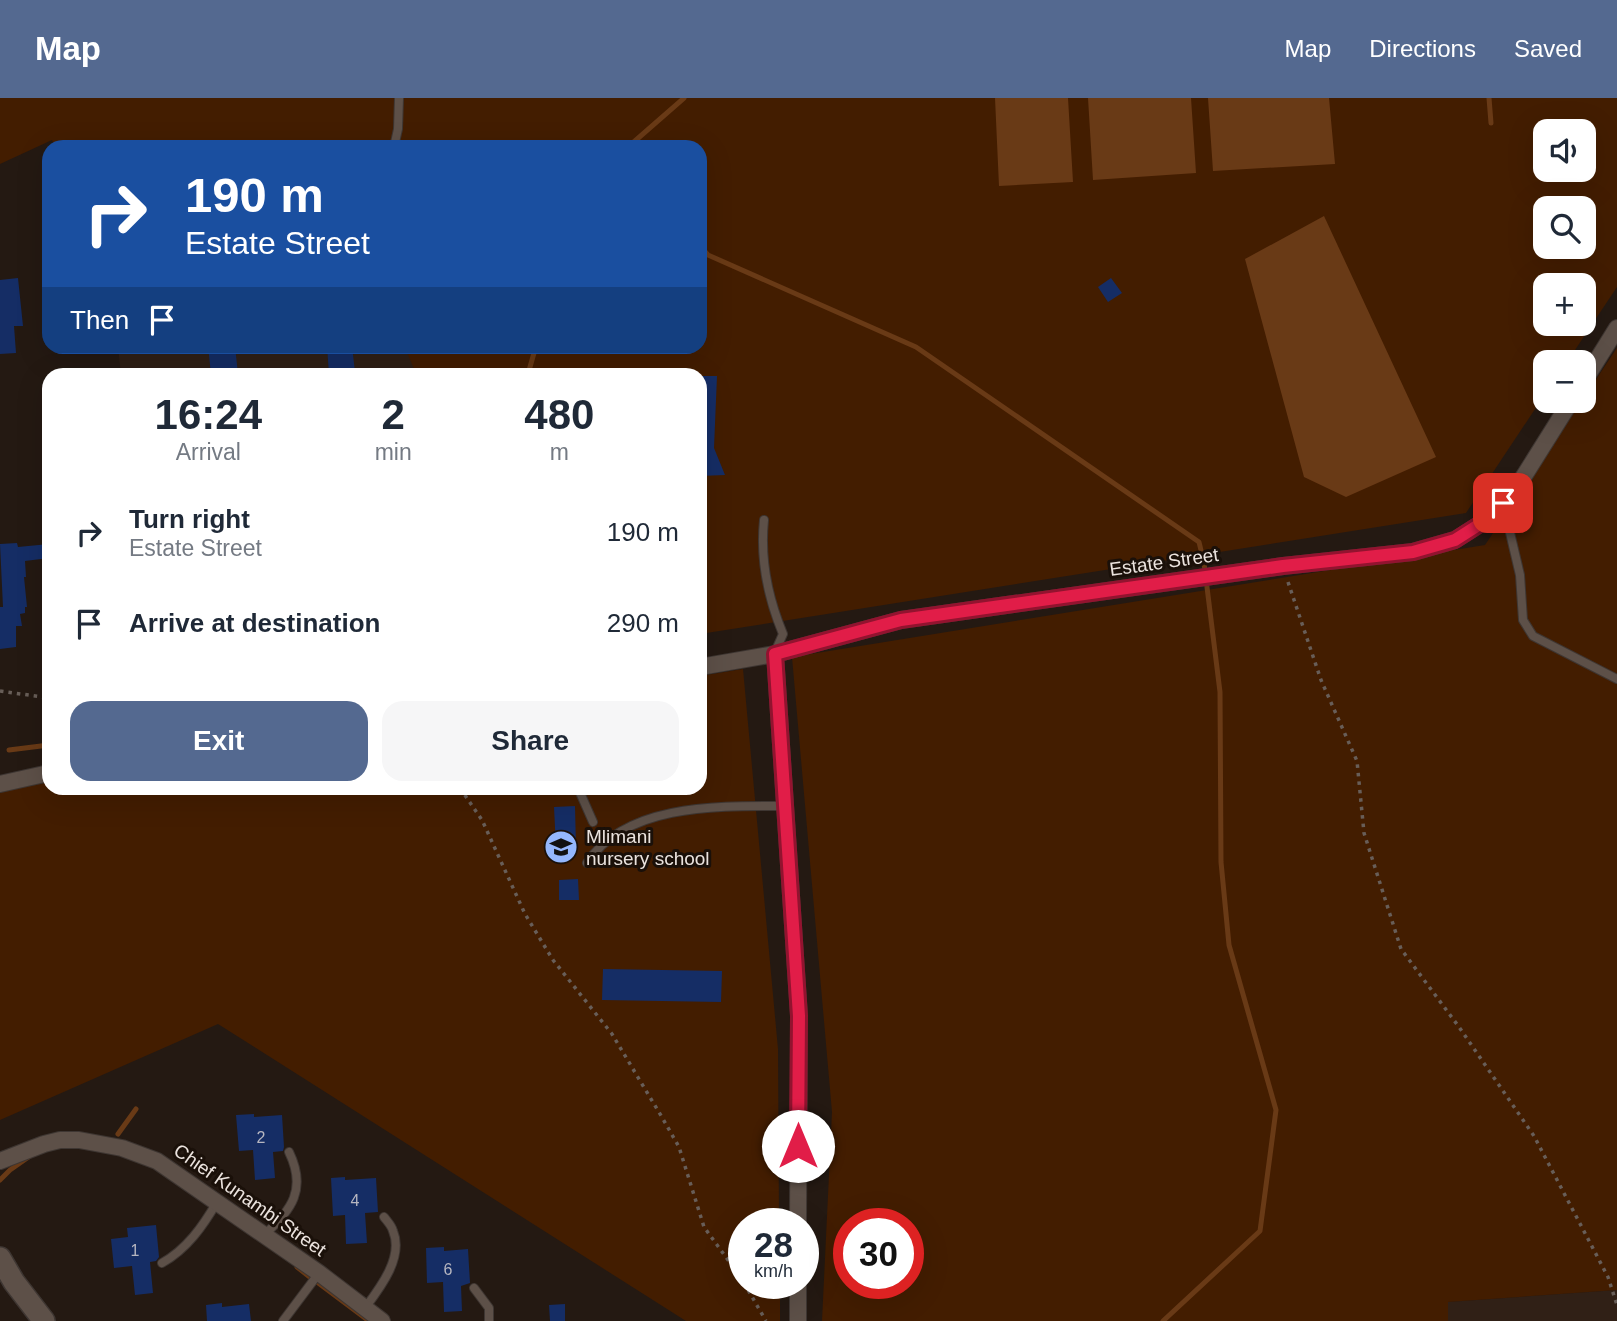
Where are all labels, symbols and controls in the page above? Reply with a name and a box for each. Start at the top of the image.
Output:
text: Map [35,30,101,67]
text: Map [1285,35,1331,62]
text: Directions [1369,35,1476,62]
text: Saved [1514,35,1582,62]
map controls [1533,119,1596,413]
button: sound [1533,119,1596,182]
icon: right [70,168,161,259]
text: 190 m [185,168,324,222]
button: search [1533,196,1596,259]
text: Estate Street [185,225,370,261]
button: + [1533,273,1596,336]
icon: arrive [143,301,181,339]
text: Then [70,305,129,335]
button: − [1533,350,1596,413]
text: 16:24 [155,391,262,438]
text: 2 [381,391,405,438]
text: 480 [524,391,594,438]
text: Arrival [176,439,241,465]
text: min [375,439,412,465]
text: m [550,439,569,465]
pin [1473,473,1533,533]
icon: arrive [1484,484,1522,522]
text: Turn right [129,504,250,534]
icon: right [70,514,108,552]
text: 190 m [607,517,679,547]
text: Estate Street [129,535,262,561]
street label: Estate Street [1108,544,1221,580]
icon: arrive [70,605,108,643]
text: Arrive at destination [129,608,380,638]
text: 290 m [607,608,679,638]
button: Exit [70,701,368,781]
button: Share [382,701,679,781]
place label: Mlimani nursery school [586,826,710,869]
school or university icon: Mlimani nursery school [542,828,580,866]
position arrow [761,1109,835,1183]
house number: 2 [257,1129,266,1146]
street label: Chief Kunambi Street [170,1140,331,1261]
house number: 4 [351,1192,360,1209]
speed limit sign: 30 [833,1208,924,1299]
text: 28 [754,1225,793,1264]
house number: 1 [131,1242,140,1259]
house number: 6 [444,1261,453,1278]
text: km/h [754,1261,793,1281]

